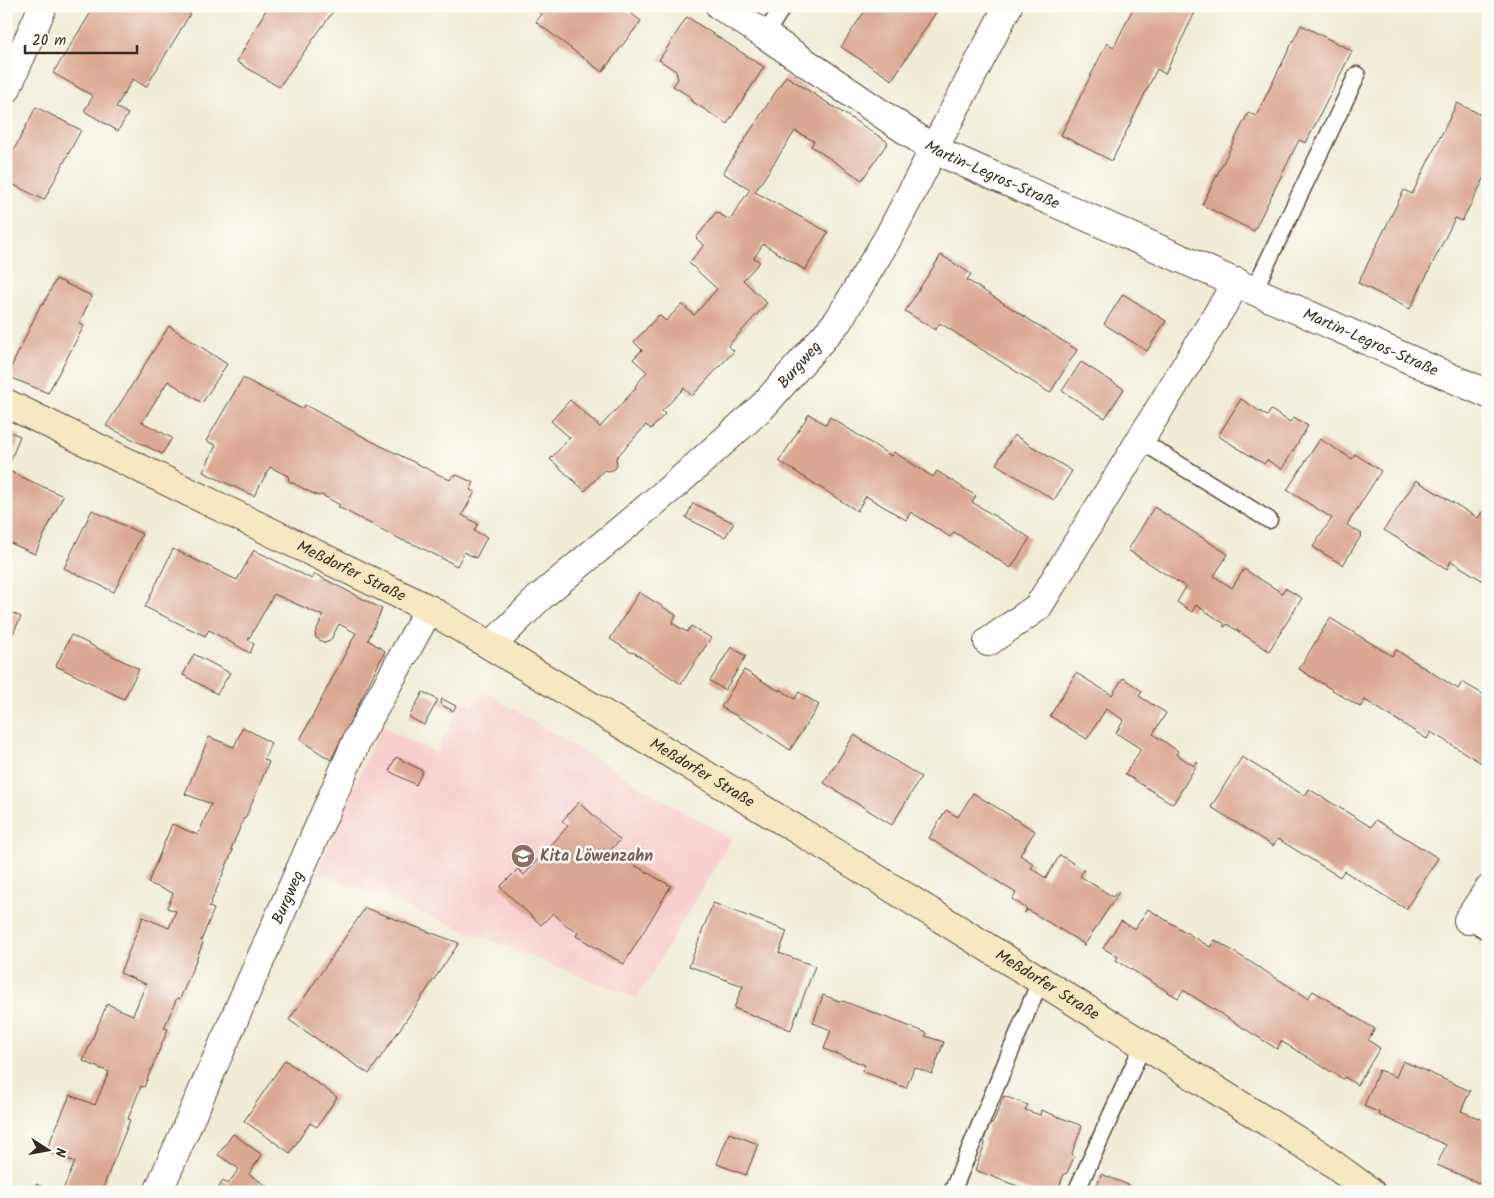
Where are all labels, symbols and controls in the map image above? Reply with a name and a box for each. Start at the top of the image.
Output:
scale bar [25,22,138,54]
text: 20 m [32,29,66,53]
street label: Martin-Legros-Straße [919,134,1064,216]
street label: Martin-Legros-Straße [1299,301,1442,383]
street label: Burgweg [771,335,827,394]
street label: Meßdorfer Straße [292,534,410,608]
street label: Meßdorfer Straße [645,732,760,814]
school or university icon: Kita Löwenzahn [510,843,536,869]
place label: Kita Löwenzahn [540,844,653,869]
street label: Burgweg [265,866,311,928]
street label: Meßdorfer Straße [990,943,1104,1027]
north arrow [22,1126,72,1176]
text: N [48,1146,71,1159]

